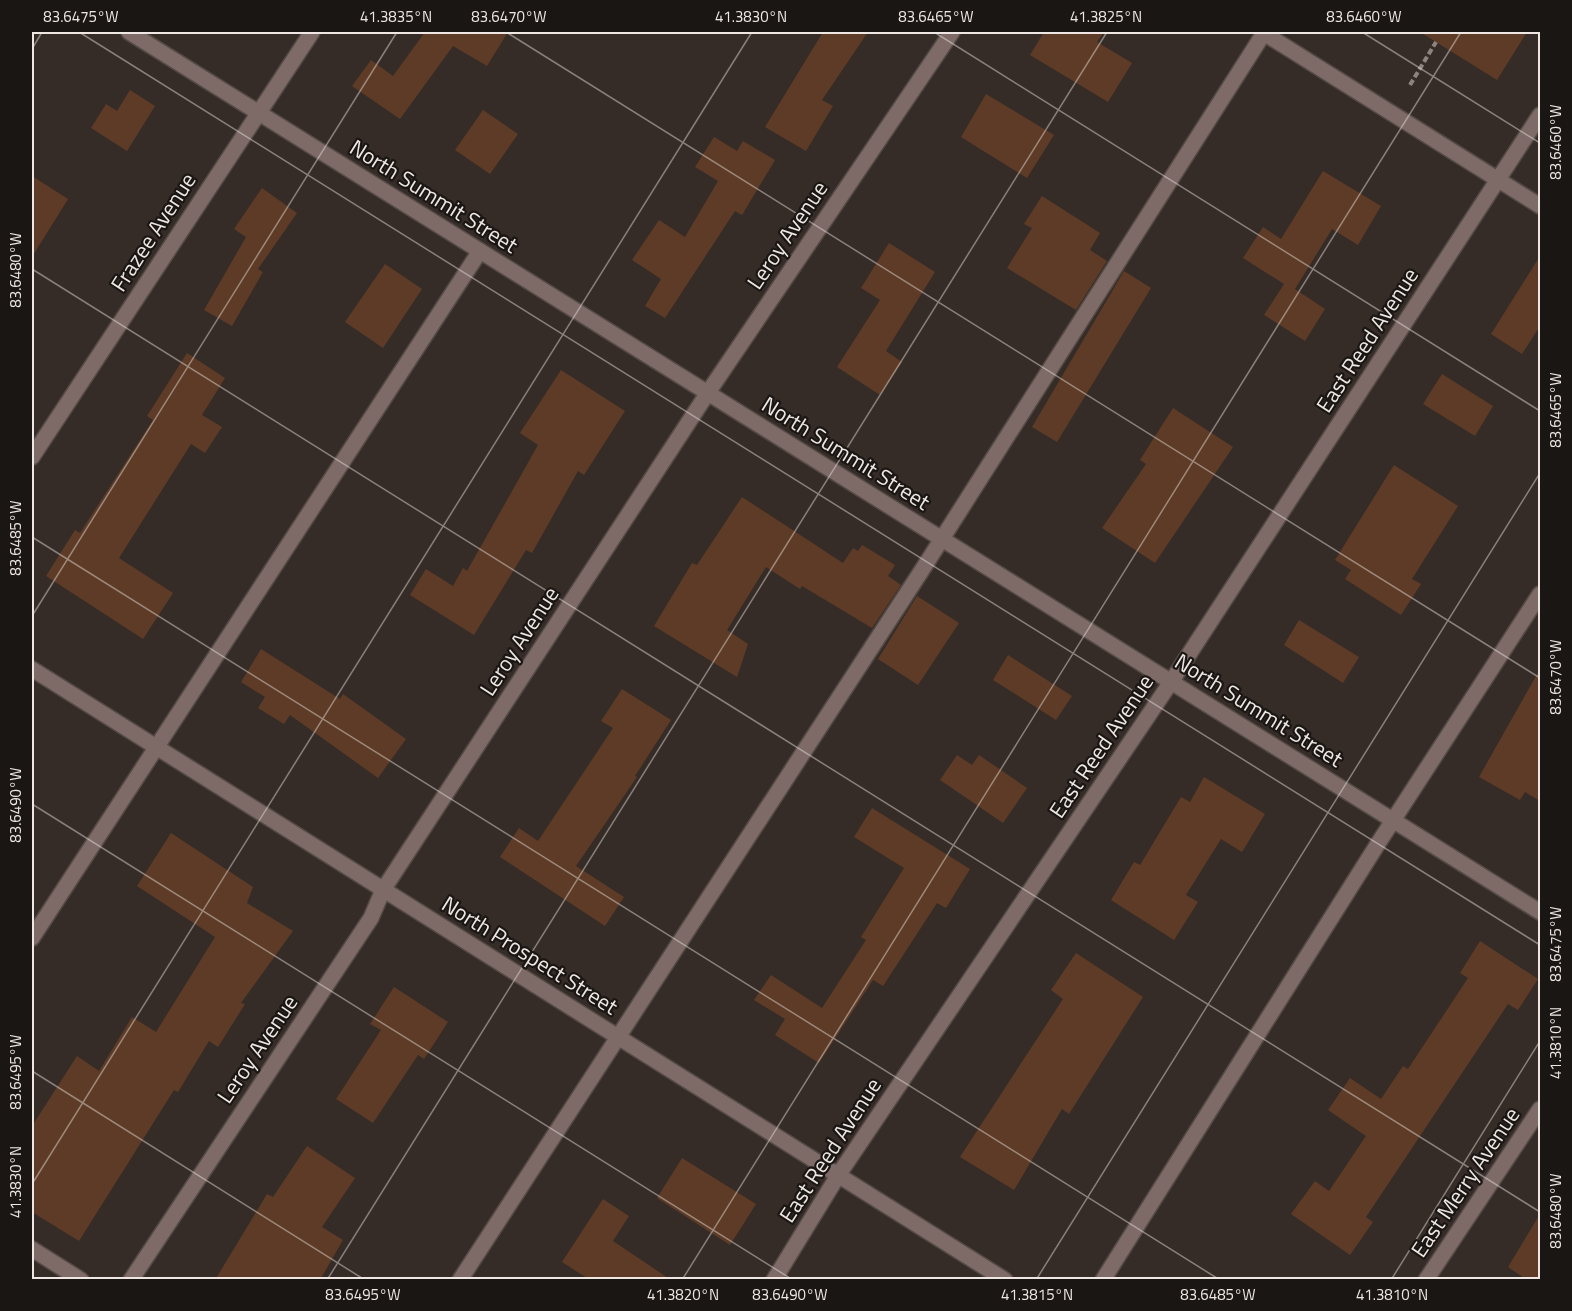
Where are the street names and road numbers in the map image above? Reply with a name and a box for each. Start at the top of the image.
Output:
street label: North Summit Street [343,130,525,262]
street label: Frazee Avenue [102,166,204,298]
street label: Leroy Avenue [738,174,836,296]
street label: East Reed Avenue [1307,261,1427,419]
street label: North Summit Street [755,387,937,519]
street label: Leroy Avenue [471,579,567,703]
street label: North Summit Street [1168,644,1350,776]
street label: East Reed Avenue [1040,667,1162,825]
street label: North Prospect Street [435,887,625,1023]
street label: Leroy Avenue [208,988,306,1110]
street label: East Reed Avenue [770,1071,890,1229]
street label: East Merry Avenue [1402,1100,1528,1264]

